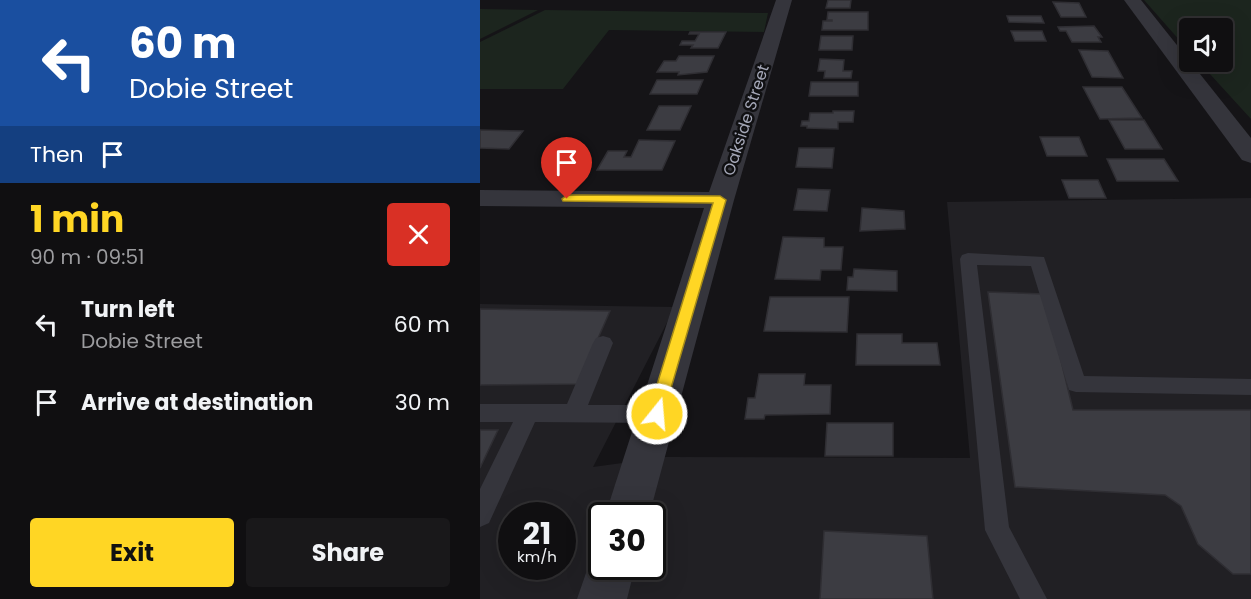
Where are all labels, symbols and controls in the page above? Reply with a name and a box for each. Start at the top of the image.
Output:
text: 60 m [129,14,237,73]
map controls [1179,18,1233,72]
button: sound [1179,18,1233,72]
icon: left [30,24,108,102]
street label: Oakside Street [717,61,775,179]
text: Dobie Street [129,70,293,107]
pin [541,137,592,199]
icon: arrive [96,138,129,171]
text: Then [30,139,84,170]
icon: arrive [550,146,583,179]
text: 1 min [30,194,124,245]
button: close [387,203,450,266]
text: 90 m · 09:51 [30,243,144,271]
text: Turn left [81,294,175,325]
icon: left [30,308,63,341]
text: 60 m [394,309,450,340]
text: Dobie Street [81,327,203,355]
position arrow [625,382,689,446]
icon: arrive [30,386,63,419]
text: Arrive at destination [81,387,313,418]
text: 30 m [395,387,450,418]
speed limit sign: 30 [588,502,666,580]
text: 21 [523,512,551,555]
button: Exit [30,518,234,587]
button: Share [246,518,450,587]
text: km/h [517,546,557,567]

